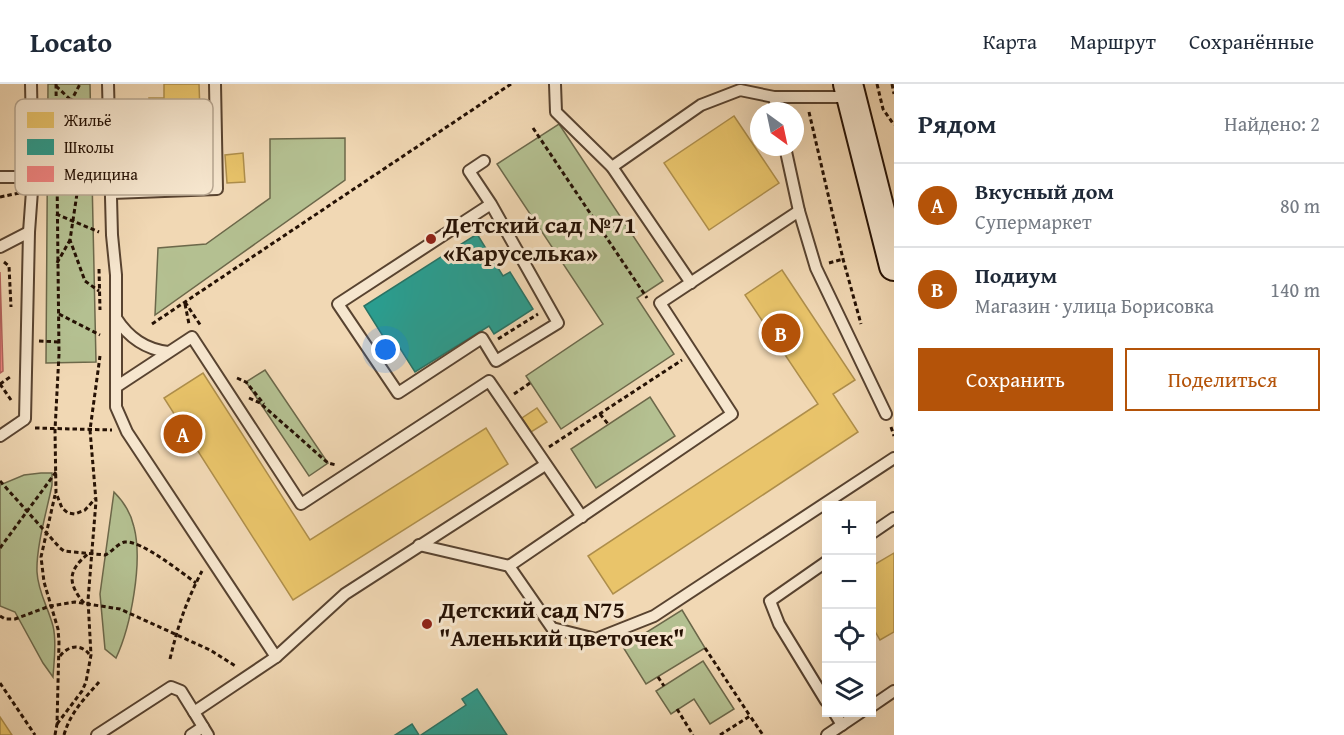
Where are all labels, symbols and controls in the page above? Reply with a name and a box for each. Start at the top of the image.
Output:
text: Locato [30,21,112,62]
text: Карта [983,26,1037,57]
text: Маршрут [1070,26,1156,57]
text: Сохранённые [1189,26,1314,57]
legend [15,99,213,195]
north arrow [750,102,804,156]
text: Рядом [918,104,996,143]
text: Жильё [63,108,112,132]
text: Найдено: 2 [1224,109,1320,138]
text: Школы [64,135,114,159]
text: Медицина [64,162,138,186]
text: Вкусный дом [975,175,1114,207]
text: A [931,191,944,220]
text: 80 m [1280,191,1320,220]
place label: Детский сад №71 «Каруселька» [442,207,636,270]
text: Супермаркет [975,207,1092,236]
marker: Детский сад №71 «Каруселька» [424,232,438,246]
text: Подиум [975,259,1057,291]
text: B [931,275,944,304]
text: 140 m [1270,275,1320,304]
text: Магазин · улица Борисовка [975,291,1214,320]
pin: B [762,310,800,356]
your location [371,335,400,364]
button: Сохранить [918,348,1113,411]
button: Поделиться [1125,348,1320,411]
pin: A [164,412,202,456]
map controls [822,501,876,717]
button: + [822,501,876,555]
button: − [822,555,876,609]
place label: Детский сад N75 "Аленький цветочек" [438,592,685,655]
button: locate [822,609,876,663]
marker: Детский сад N75 "Аленький цветочек" [420,617,434,631]
button: layers [822,663,876,717]

